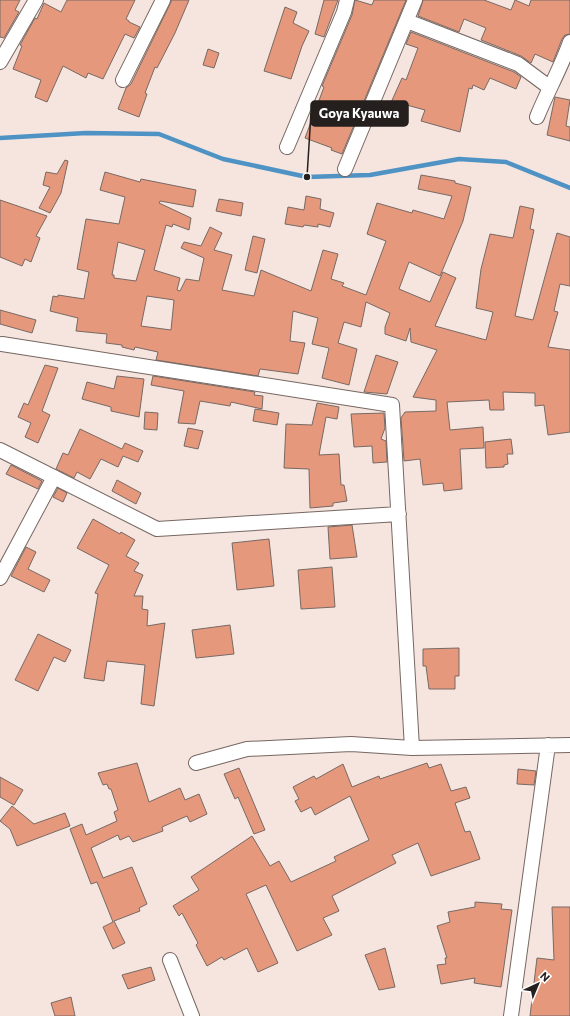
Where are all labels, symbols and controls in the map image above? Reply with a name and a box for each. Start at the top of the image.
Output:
callout: Goya Kyauwa [311,101,408,126]
text: Goya Kyauwa [319,105,399,121]
north arrow [518,964,558,1004]
text: N [538,969,553,984]

